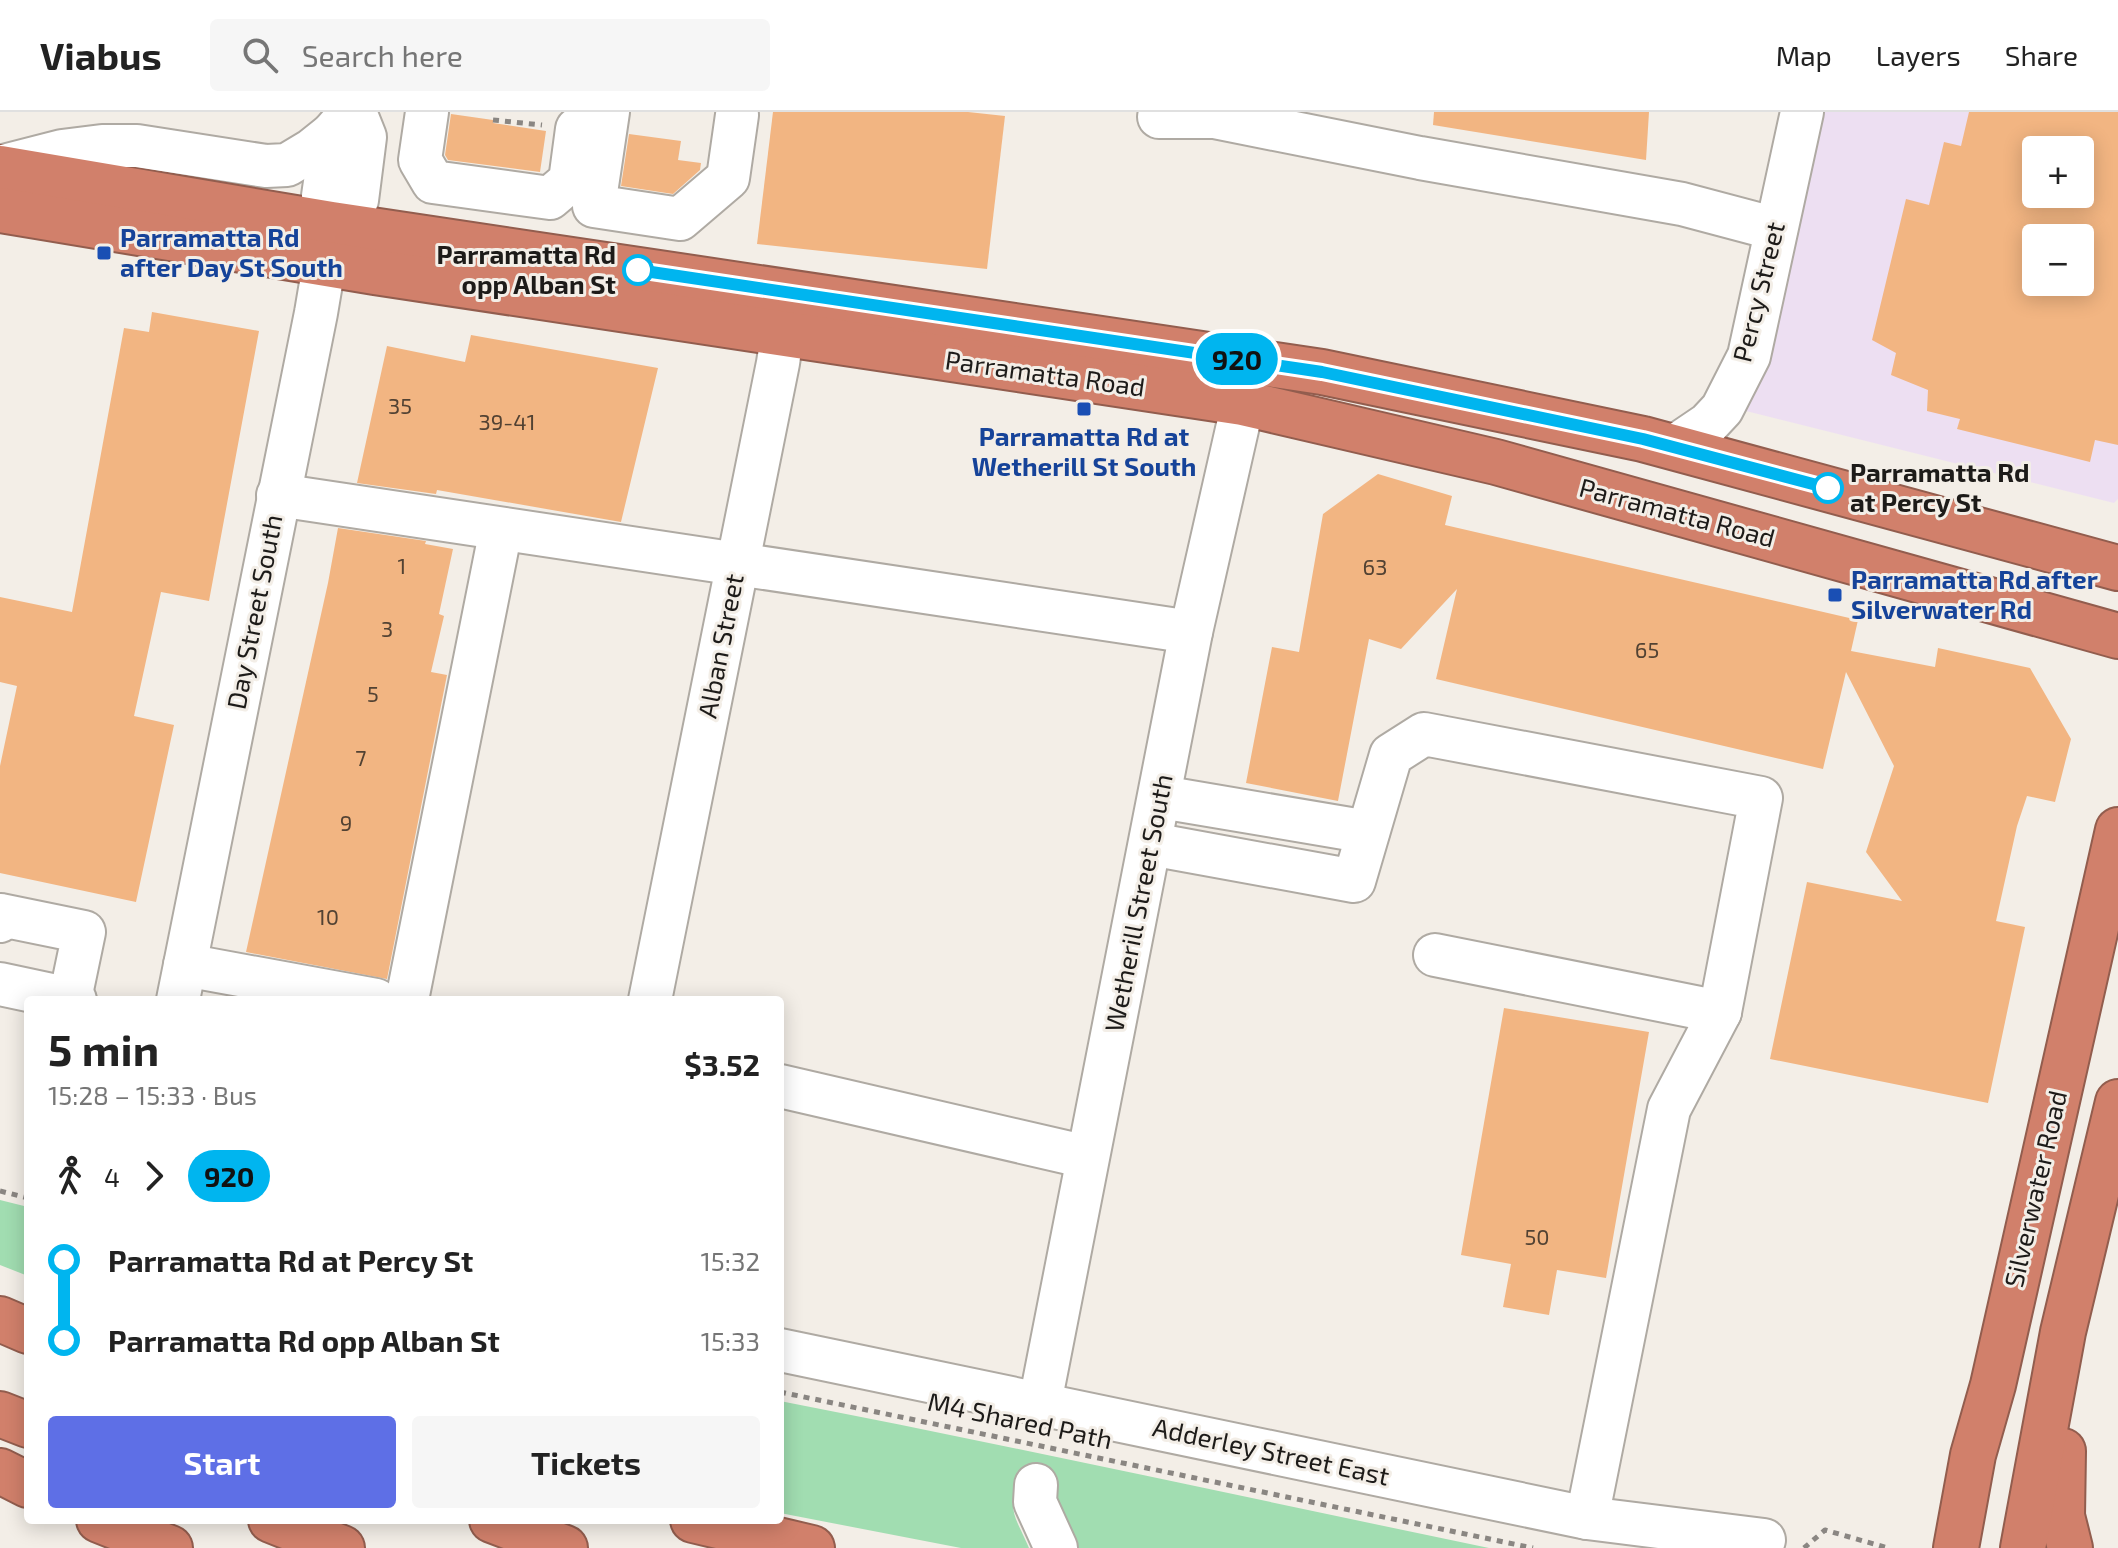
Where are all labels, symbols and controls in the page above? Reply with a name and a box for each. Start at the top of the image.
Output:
search box [210,19,770,91]
text: Viabus [40,32,162,78]
icon: search [238,33,282,77]
text: Search here [302,37,463,73]
text: Map [1776,38,1832,72]
text: Layers [1876,38,1961,72]
text: Share [2005,38,2078,72]
map controls [2022,136,2094,296]
button: + [2022,136,2094,208]
street label: Percy Street [1725,218,1790,365]
place label: Parramatta Rd after Day St South [120,221,343,283]
button: − [2022,224,2094,296]
place label: Parramatta Rd opp Alban St [437,238,616,299]
marker: Parramatta Rd after Day St South [95,244,113,262]
marker: Parramatta Rd opp Alban St [623,255,653,285]
line badge: 920 [1191,333,1283,385]
text: 920 [1212,342,1262,376]
street label: Parramatta Road [943,343,1147,402]
house number: 35 [388,392,412,418]
marker: Parramatta Rd at Wetherill St South [1075,400,1093,418]
house number: 39-41 [479,408,535,434]
place label: Parramatta Rd at Wetherill St South [972,420,1196,481]
place label: Parramatta Rd at Percy St [1850,456,2029,518]
street label: Parramatta Road [1576,471,1779,553]
marker: Parramatta Rd at Percy St [1813,473,1843,503]
street label: Day Street South [219,512,288,712]
house number: 1 [398,552,406,578]
house number: 63 [1363,553,1387,579]
place label: Parramatta Rd after Silverwater Rd [1851,563,2098,624]
street label: Alban Street [690,571,749,720]
marker: Parramatta Rd after Silverwater Rd [1826,586,1844,604]
house number: 3 [381,615,393,641]
house number: 65 [1635,636,1659,662]
house number: 5 [367,680,379,706]
house number: 7 [355,744,367,770]
street label: Wetherill Street South [1097,771,1178,1034]
house number: 9 [340,809,352,835]
house number: 10 [317,903,339,929]
text: 5 min [48,1022,159,1075]
text: $3.52 [684,1046,760,1082]
text: 15:28 – 15:33 · Bus [48,1079,257,1110]
street label: Silverwater Road [1997,1087,2072,1290]
icon: walk [48,1154,92,1198]
icon: forward [132,1154,176,1198]
text: 920 [204,1159,254,1193]
text: 4 [104,1161,120,1192]
house number: 50 [1524,1223,1550,1249]
text: Parramatta Rd at Percy St [108,1242,473,1278]
text: 15:32 [701,1245,760,1276]
text: Parramatta Rd opp Alban St [108,1322,500,1358]
text: 15:33 [701,1325,760,1356]
street label: M4 Shared Path [925,1385,1115,1454]
street label: Adderley Street East [1150,1410,1392,1491]
button: Start [48,1416,396,1508]
button: Tickets [412,1416,760,1508]

